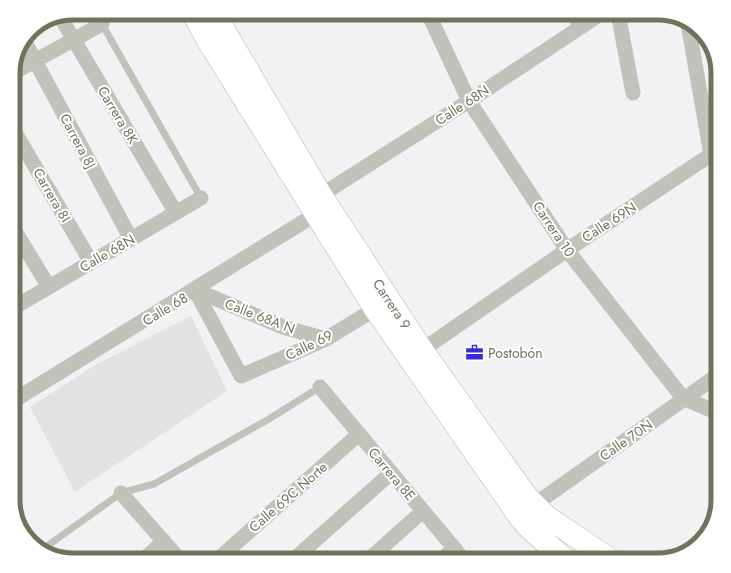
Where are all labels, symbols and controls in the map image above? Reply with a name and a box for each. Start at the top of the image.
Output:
street label: Calle 68N [431,80,493,130]
street label: Carrera 8K [93,82,143,148]
street label: Carrera 8J [55,110,101,172]
street label: Carrera 8I [28,164,76,226]
street label: Carrera 10 [528,197,580,261]
street label: Calle 69N [578,197,640,247]
street label: Calle 68N [76,229,138,277]
street label: Carrera 9 [368,275,416,333]
street label: Calle 68 [138,288,192,330]
street label: Calle 68A N [222,293,298,339]
street label: Calle 69 [282,325,336,365]
office icon: Postobón [465,343,485,363]
place label: Postobón [488,343,543,363]
street label: Calle 70N [595,414,657,466]
street label: Carrera 8E [364,443,420,505]
street label: Calle 69C Norte [244,457,332,537]

